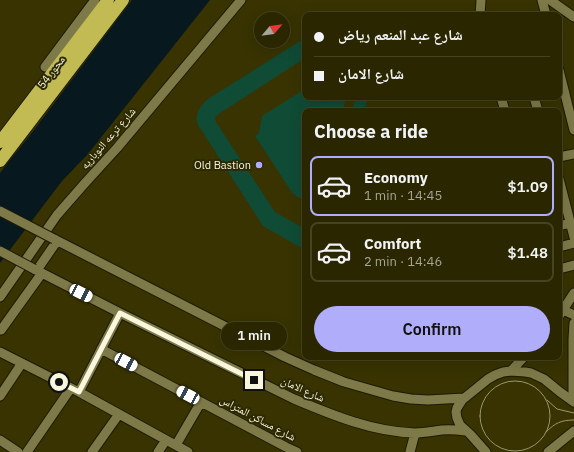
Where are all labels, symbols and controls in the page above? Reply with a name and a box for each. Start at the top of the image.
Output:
north arrow [254,12,290,48]
map controls [254,12,290,48]
text: شارع عبد المنعم رياض [338,25,463,44]
street label: محور 54 [34,53,68,91]
text: شارع الامان [338,64,404,83]
street label: شارع ترعه النوباريه [77,104,139,172]
text: Choose a ride [314,120,428,143]
place label: Old Bastion [194,158,251,172]
marker: Old Bastion [254,160,264,170]
icon: car [316,168,352,204]
text: Economy [364,168,428,187]
text: $1.09 [508,177,548,196]
text: 1 min · 14:45 [364,187,442,204]
icon: car [316,234,352,270]
text: Comfort [364,234,421,253]
text: $1.48 [508,243,548,262]
text: 2 min · 14:46 [364,253,442,270]
car [68,282,94,304]
button: Confirm [314,306,550,352]
callout: 1 min [221,322,287,350]
text: 1 min [237,327,271,344]
car [113,351,139,373]
route end [245,371,263,389]
route start [50,373,68,391]
street label: شارع الامان [279,373,327,405]
car [175,384,201,406]
street label: شارع مساكن المتراس [218,392,298,444]

